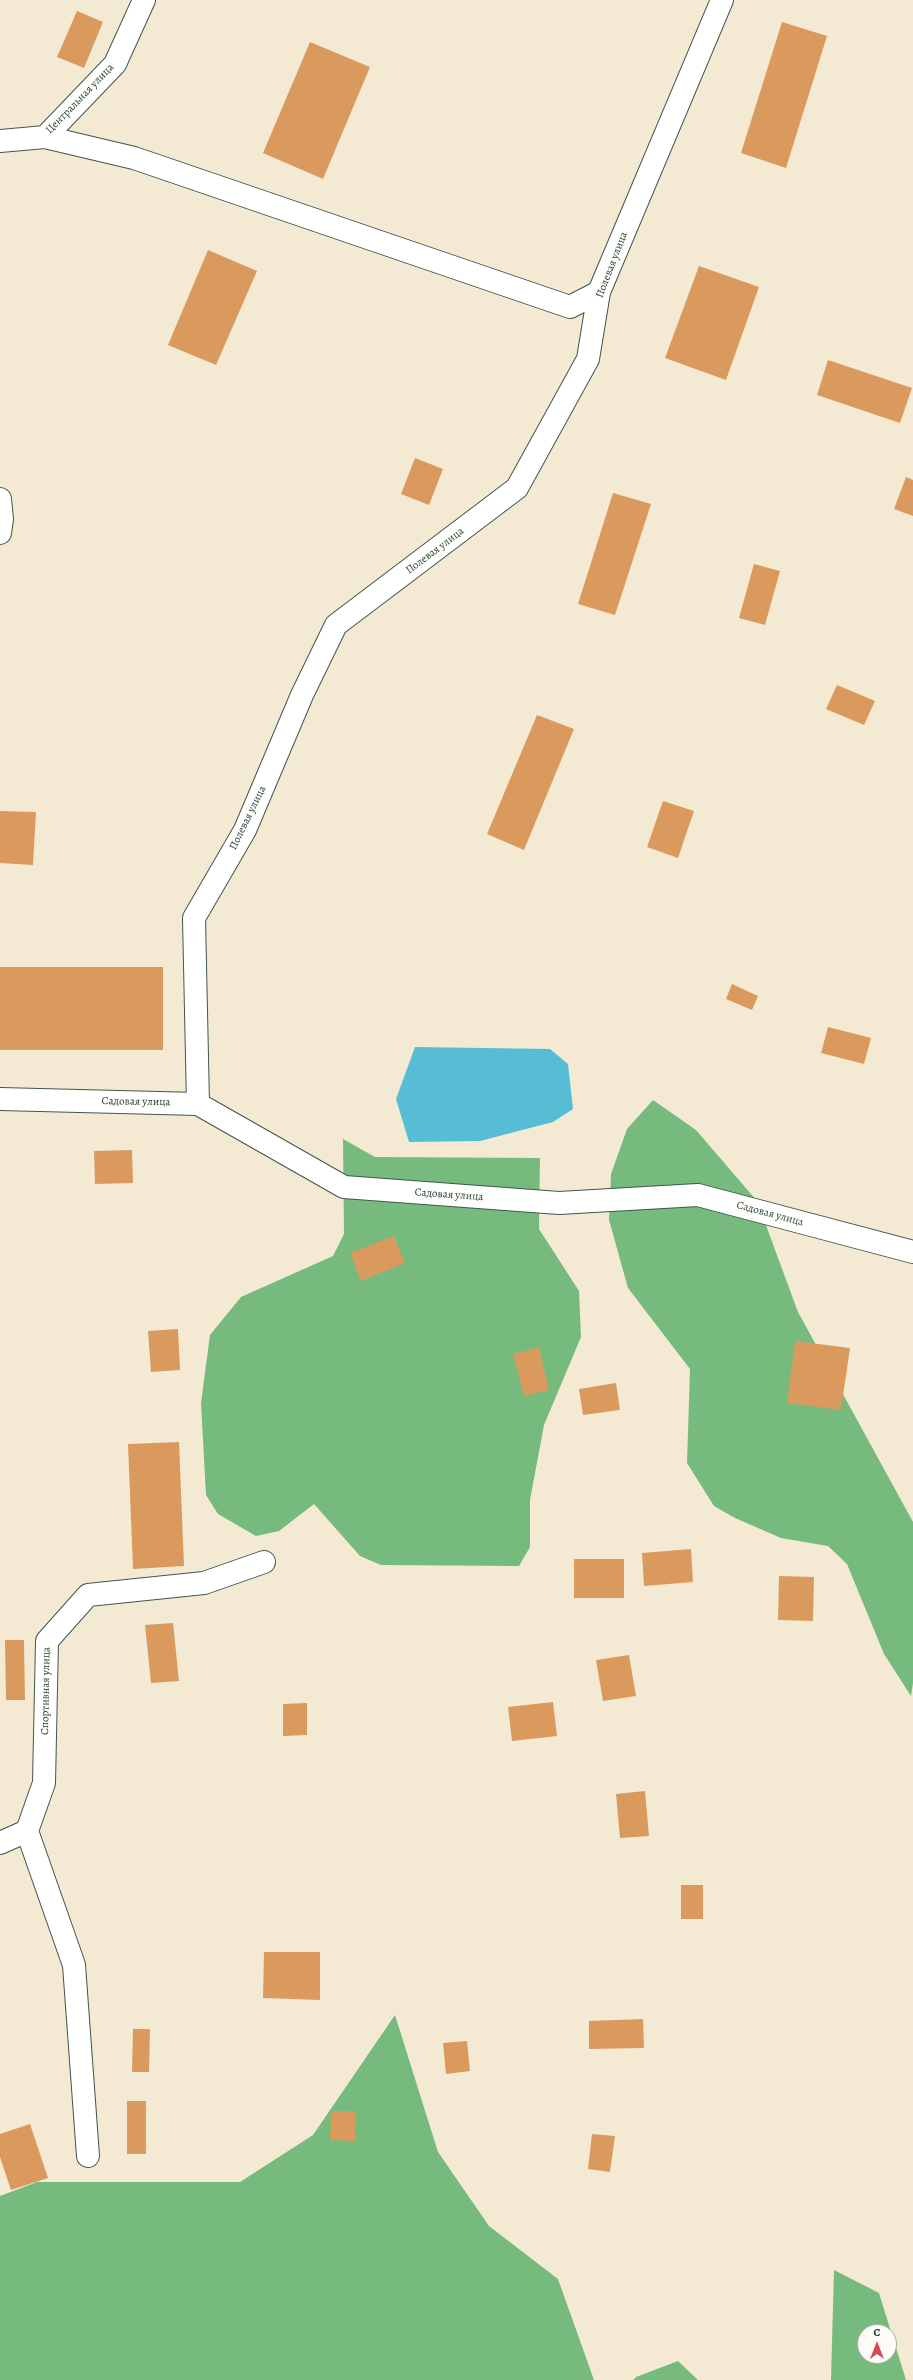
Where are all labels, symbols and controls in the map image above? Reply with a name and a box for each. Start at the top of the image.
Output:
street label: Центральная улица [43,61,117,137]
street label: Полевая улица [593,230,631,300]
street label: Полевая улица [403,525,467,577]
street label: Полевая улица [227,784,269,852]
street label: Садовая улица [101,1095,171,1109]
street label: Садовая улица [414,1186,484,1204]
street label: Садовая улица [735,1199,805,1229]
street label: Спортивная улица [39,1647,53,1735]
north arrow [857,2324,897,2364]
text: С [874,2325,880,2340]

